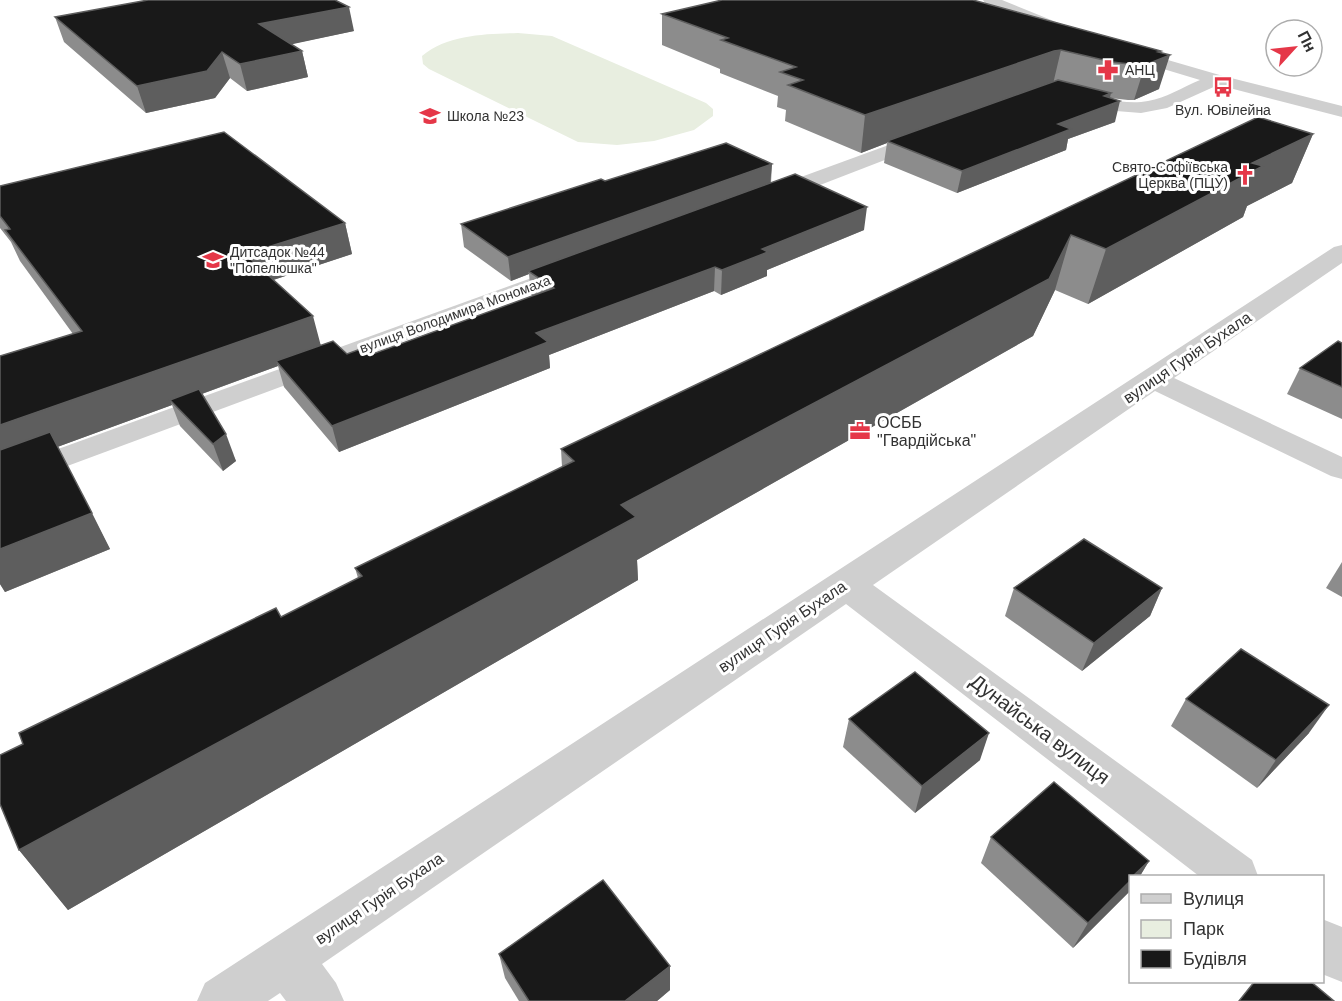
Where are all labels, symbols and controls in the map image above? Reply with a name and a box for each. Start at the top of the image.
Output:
north arrow [1264,18,1324,78]
text: Пн [1295,28,1319,55]
pharmacy icon: АНЦ [1096,58,1120,82]
place label: АНЦ [1125,62,1155,78]
bus stop icon: Вул. Ювілейна [1211,75,1235,99]
place label: Вул. Ювілейна [1175,102,1271,118]
school or university icon: Школа №23 [418,104,442,128]
place label: Школа №23 [447,108,524,124]
place label: Свято-Софіївська Церква (ПЦУ) [1112,159,1228,191]
church icon: Свято-Софіївська Церква (ПЦУ) [1233,163,1257,187]
place label: Дитсадок №44 "Попелюшка" [230,244,325,276]
school or university icon: Дитсадок №44 "Попелюшка" [201,248,225,272]
street label: вулиця Володимира Мономаха [357,272,553,356]
street label: вулиця Гурія Бухала [1120,308,1254,407]
place label: ОСББ "Гвардійська" [877,414,976,449]
office icon: ОСББ "Гвардійська" [848,419,872,443]
street label: вулиця Гурія Бухала [715,577,849,676]
street label: Дунайська вулиця [966,670,1114,788]
street label: вулиця Гурія Бухала [312,849,446,948]
legend [1129,875,1324,983]
text: Вулиця [1183,889,1244,909]
text: Парк [1183,919,1224,939]
text: Будівля [1183,949,1247,969]

